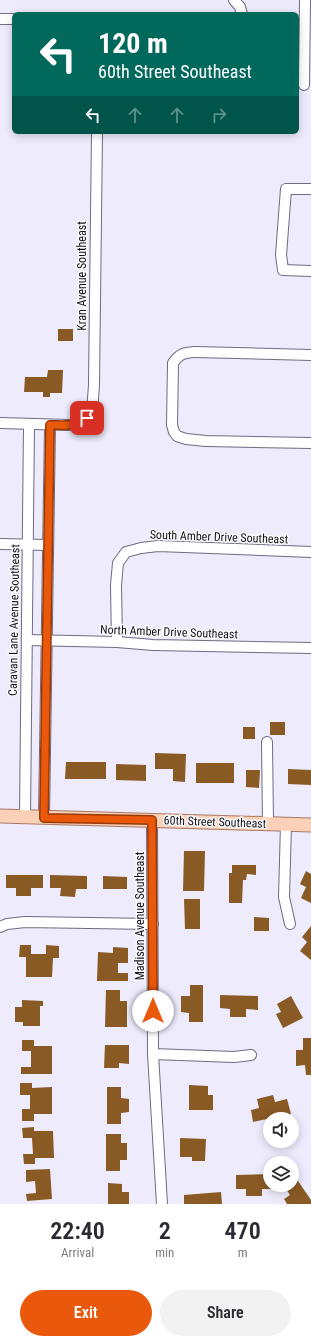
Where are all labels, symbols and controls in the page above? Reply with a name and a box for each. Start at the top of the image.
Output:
text: 120 m [98,27,168,60]
icon: left [32,28,84,80]
text: 60th Street Southeast [98,61,252,82]
icon: left [82,104,104,126]
icon: ahead [124,104,146,126]
icon: ahead [166,104,188,126]
icon: right [208,104,230,126]
street label: Kran Avenue Southeast [75,221,89,331]
pin [70,401,104,435]
icon: arrive [76,407,98,429]
street label: South Amber Drive Southeast [150,528,289,546]
street label: Caravan Lane Avenue Southeast [6,544,22,696]
street label: North Amber Drive Southeast [100,623,239,641]
street label: 60th Street Southeast [163,813,267,831]
street label: Madison Avenue Southeast [133,851,147,980]
position arrow [132,990,174,1032]
map controls [263,1112,299,1192]
button: sound [263,1112,299,1148]
button: layers [263,1156,299,1192]
text: 22:40 [50,1217,105,1245]
text: 2 [159,1217,171,1245]
text: 470 [225,1217,261,1245]
text: Arrival [61,1245,94,1260]
text: min [155,1245,174,1260]
text: m [238,1245,248,1260]
button: Exit [20,1290,152,1336]
button: Share [160,1290,291,1336]

